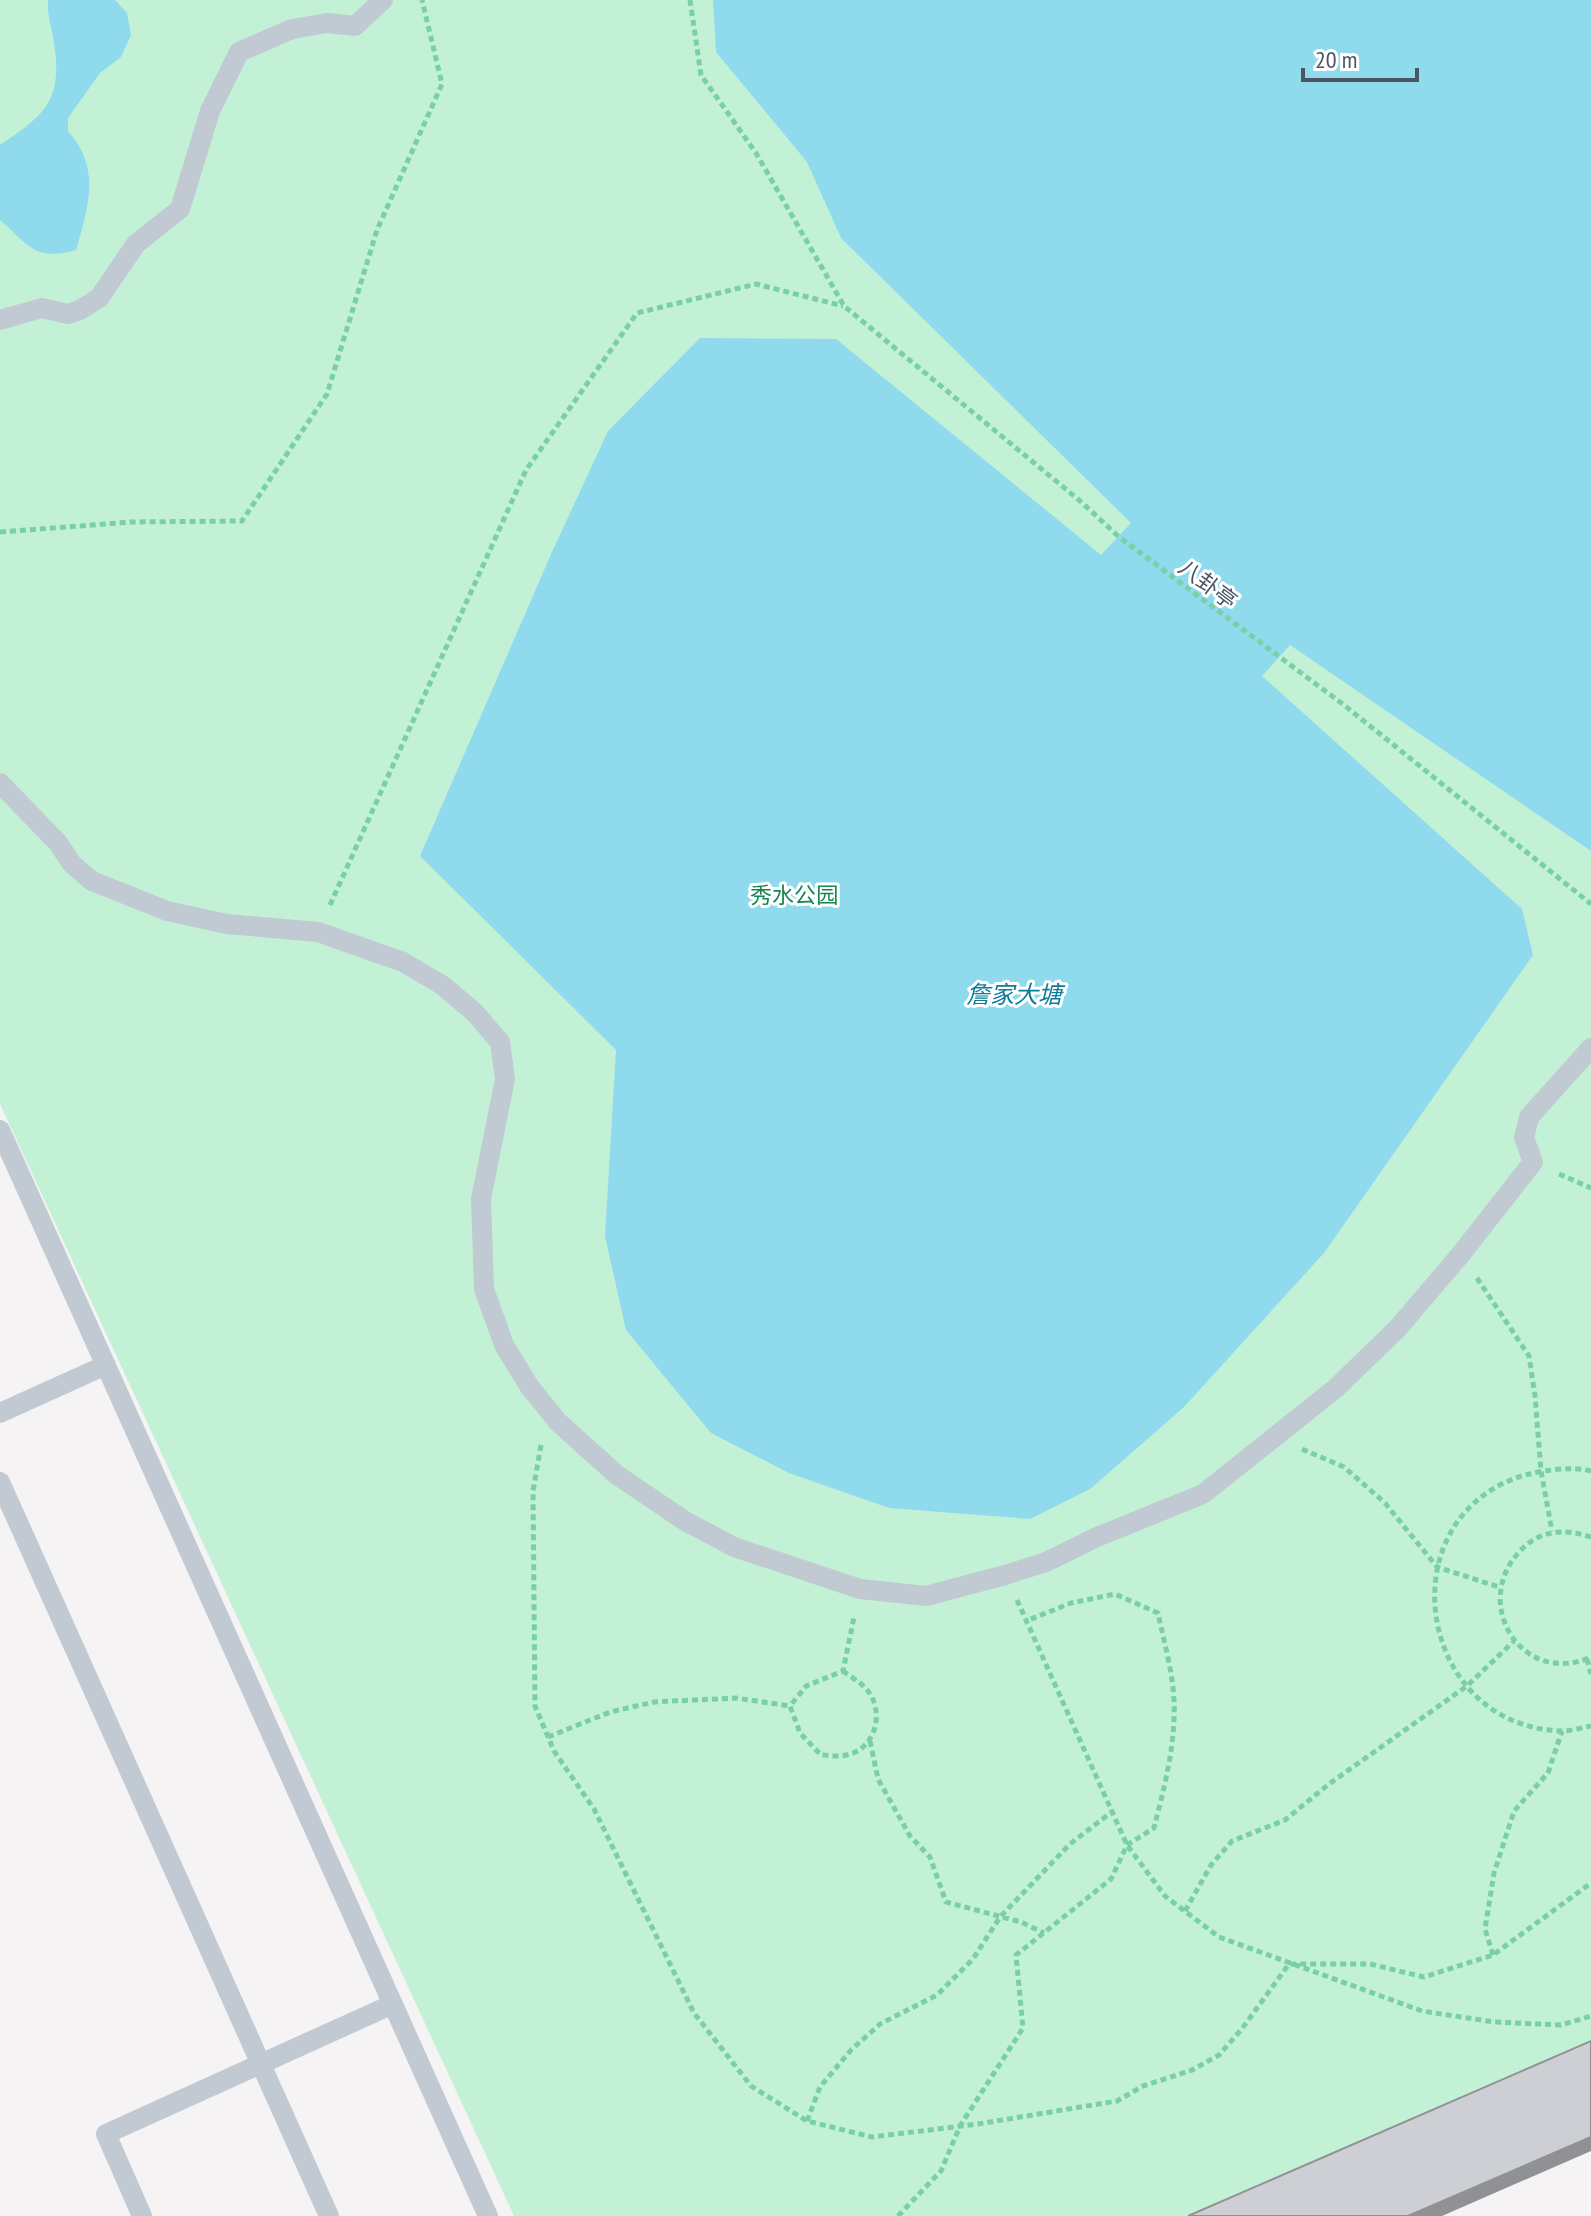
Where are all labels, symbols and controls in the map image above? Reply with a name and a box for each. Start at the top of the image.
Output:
scale bar [1303,32,1417,82]
text: 20 m [1315,44,1357,75]
street label: 八卦亭 [1173,553,1243,615]
park label: 秀水公园 [750,881,838,909]
water label: 詹家大塘 [966,979,1066,1010]

